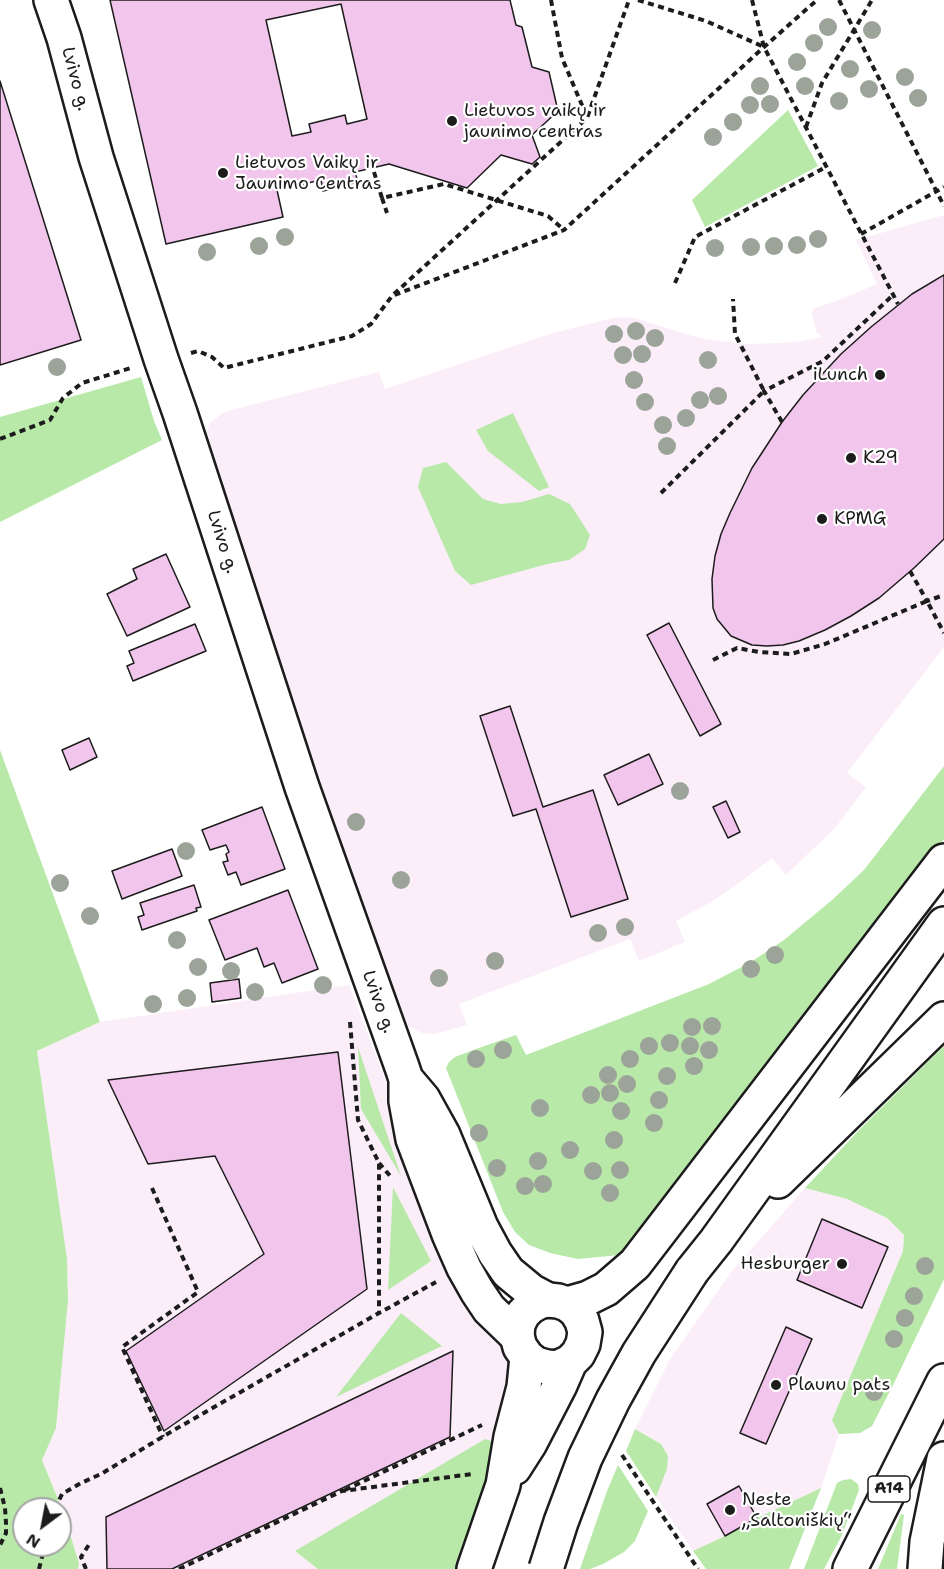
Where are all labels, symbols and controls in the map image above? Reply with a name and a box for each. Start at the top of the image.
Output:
street label: Lvivo g. [56,45,94,113]
place label: Lietuvos vaikų ir jaunimo centras [464,100,606,142]
marker: Lietuvos vaikų ir jaunimo centras [445,114,459,128]
place label: Lietuvos Vaikų ir Jaunimo Centras [235,152,382,195]
marker: Lietuvos Vaikų ir Jaunimo Centras [216,166,230,180]
place label: iLunch [813,364,868,386]
marker: iLunch [873,368,887,382]
place label: K29 [863,447,898,469]
marker: K29 [844,451,858,465]
street label: Lvivo g. [202,508,242,576]
place label: KPMG [834,508,886,530]
marker: KPMG [815,512,829,526]
street label: Lvivo g. [357,968,399,1036]
place label: Hesburger [741,1253,830,1275]
marker: Hesburger [835,1257,849,1271]
place label: Plaunu pats [788,1374,890,1396]
marker: Plaunu pats [769,1378,783,1392]
road number: A14 [868,1476,910,1502]
place label: Neste „Saltoniškių“ [742,1489,852,1532]
north arrow [12,1497,72,1557]
marker: Neste „Saltoniškių“ [723,1503,737,1517]
text: N [22,1529,44,1553]

